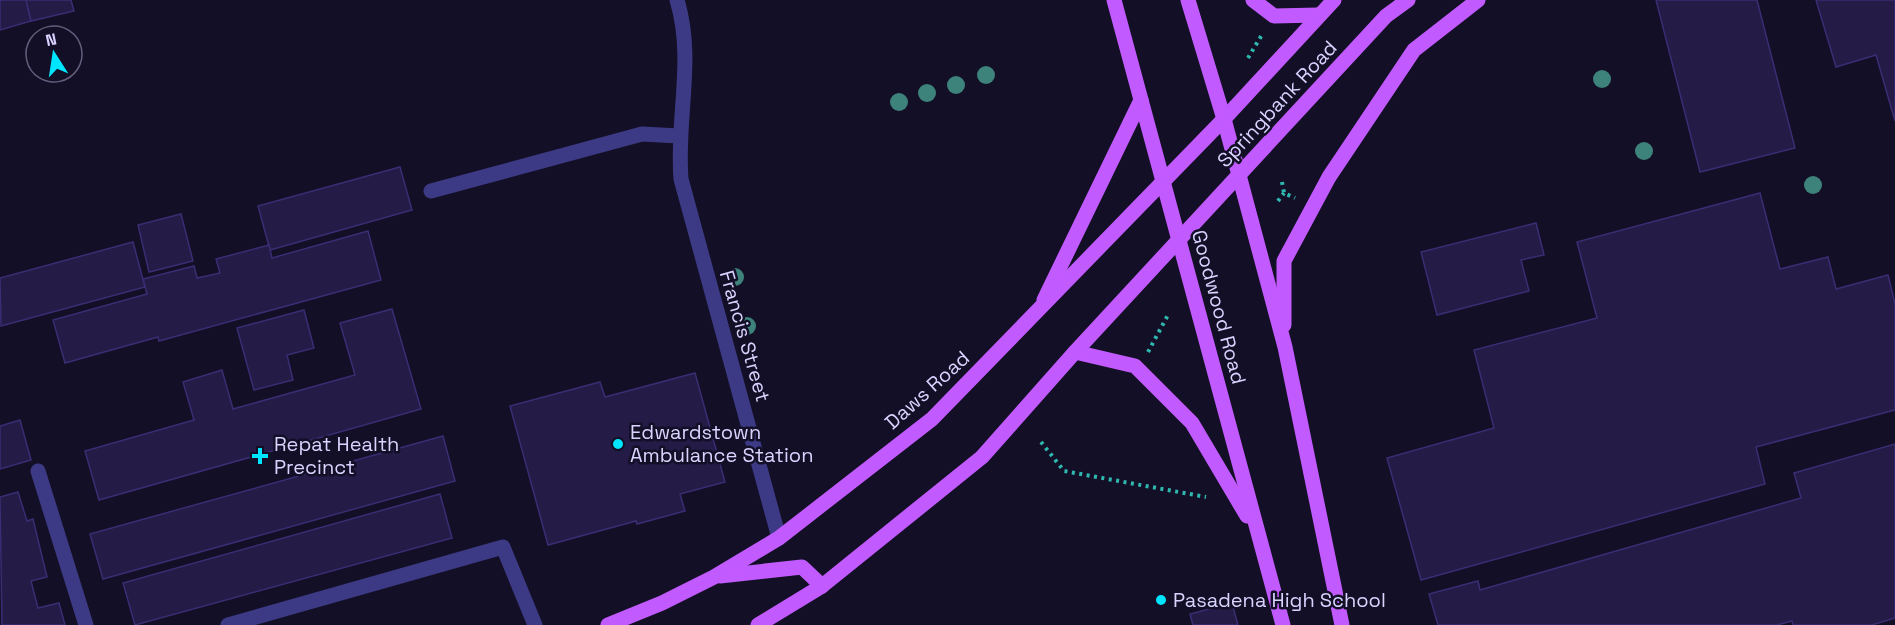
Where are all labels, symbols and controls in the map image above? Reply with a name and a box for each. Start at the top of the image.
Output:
north arrow [24,24,84,84]
text: N [44,28,58,51]
street label: Springbank Road [1211,35,1343,173]
street label: Goodwood Road [1186,227,1252,387]
street label: Francis Street [714,267,776,405]
street label: Daws Road [879,345,975,435]
place label: Edwardstown Ambulance Station [630,419,814,468]
place label: Repat Health Precinct [274,431,399,480]
marker: Edwardstown Ambulance Station [611,437,625,451]
marker: Repat Health Precinct [251,447,269,465]
place label: Pasadena High School [1173,587,1386,613]
marker: Pasadena High School [1154,593,1168,607]

